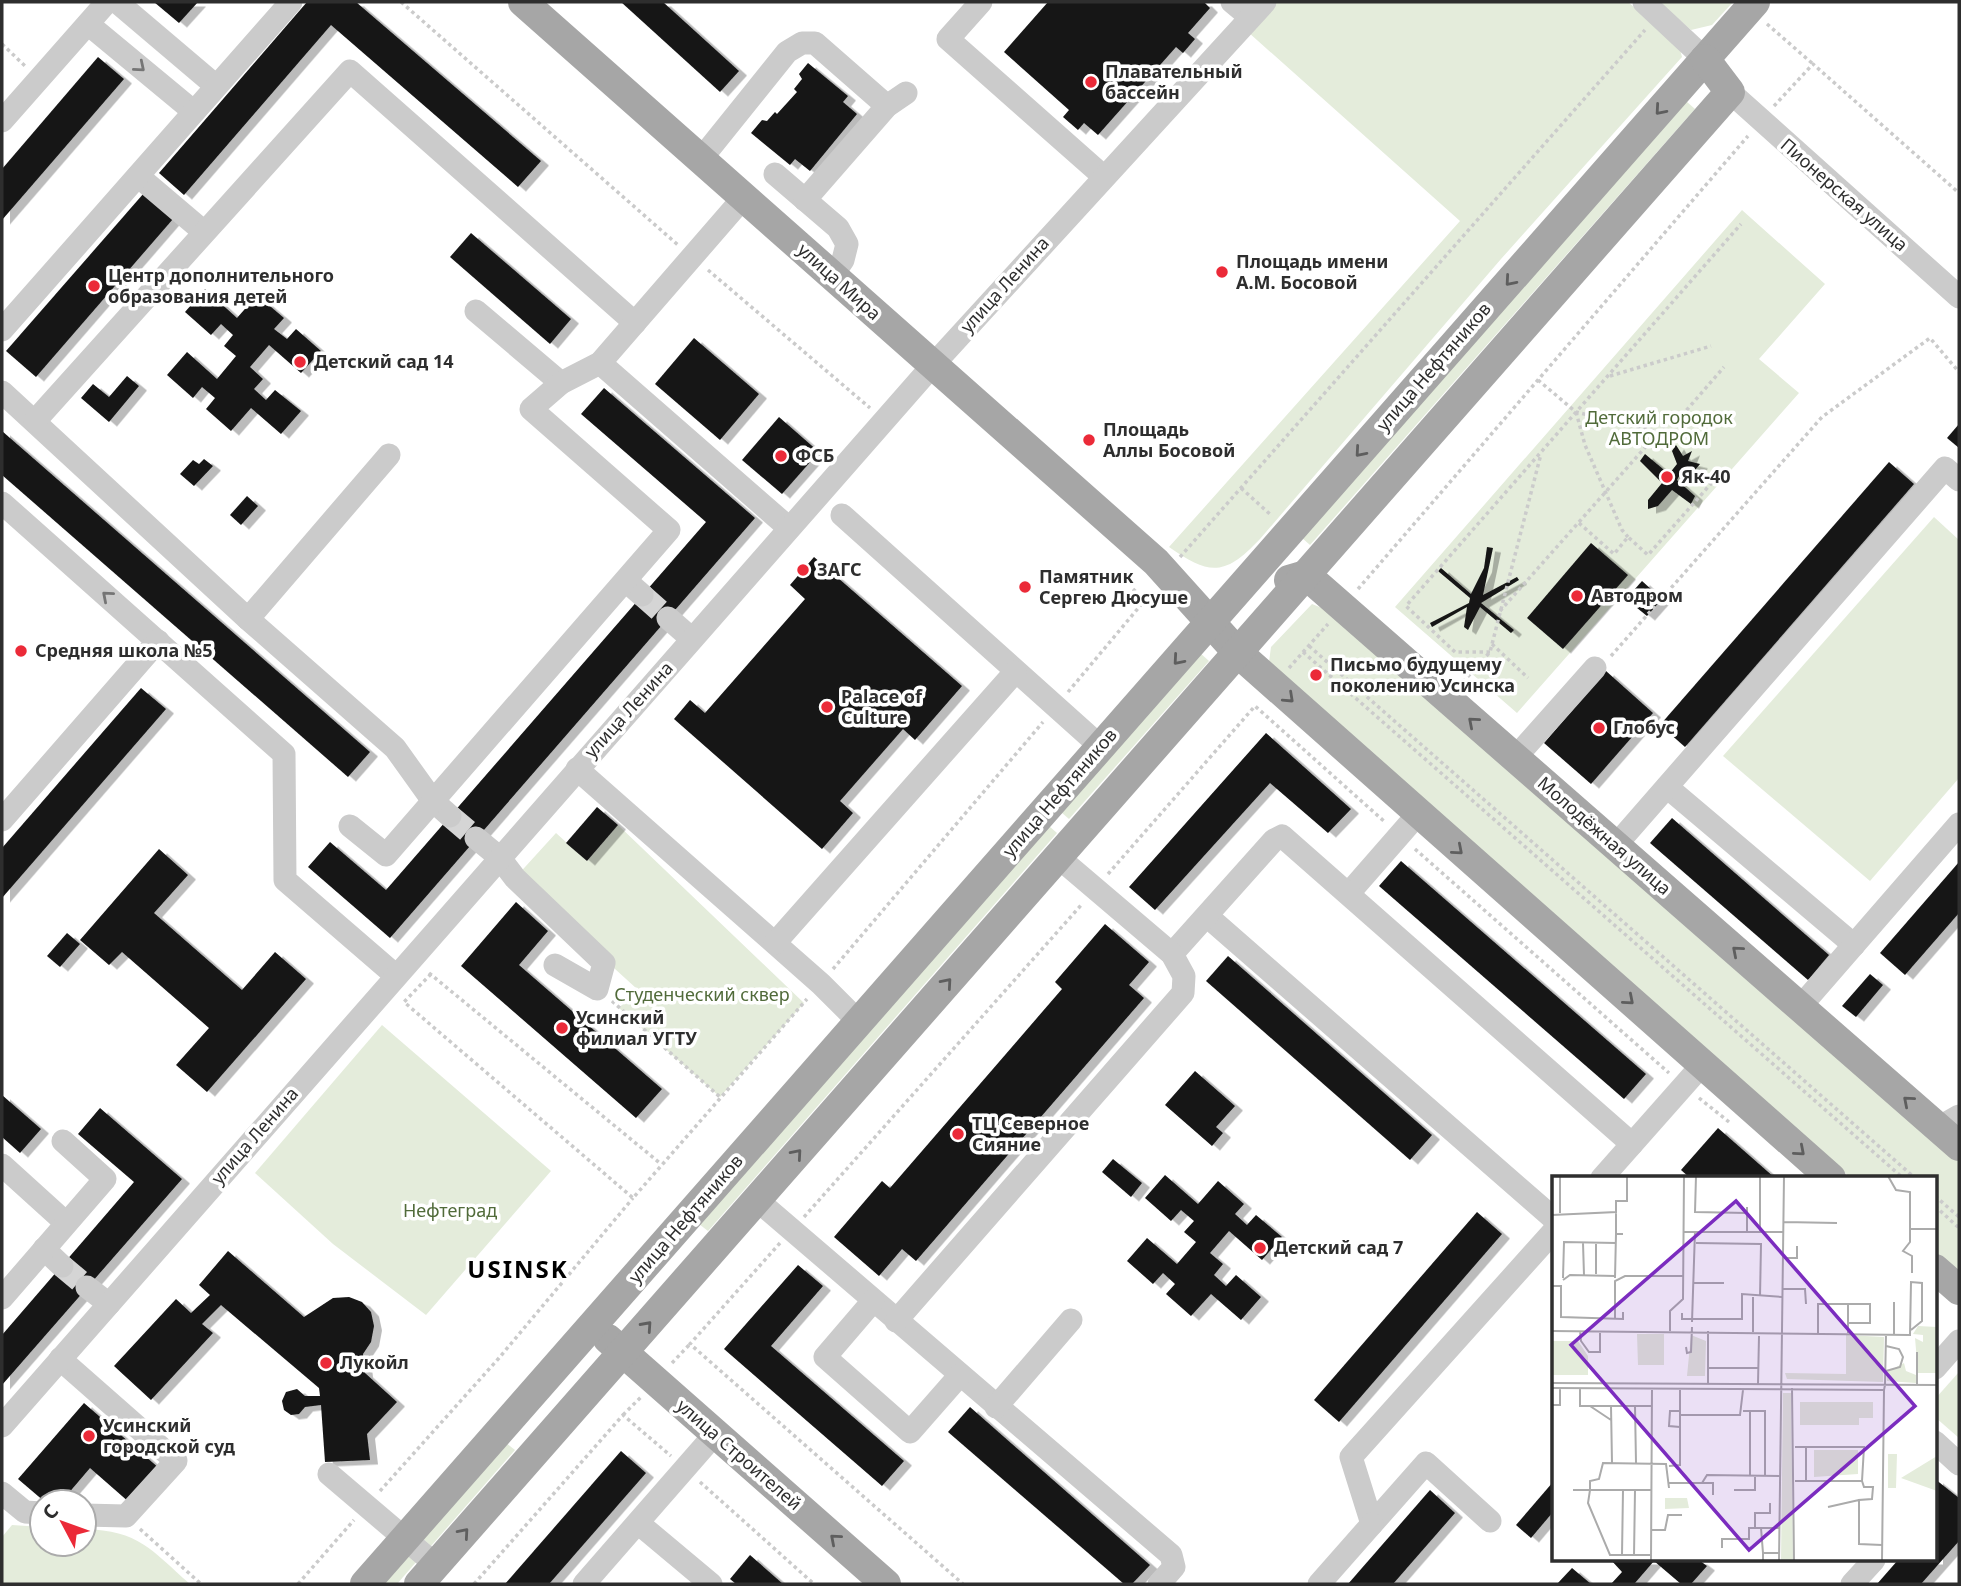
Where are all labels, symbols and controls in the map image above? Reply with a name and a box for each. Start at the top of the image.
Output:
one-way arrow [133,59,145,72]
place label: Плавательный бассейн [1105,59,1243,104]
marker: Плавательный бассейн [1083,74,1099,90]
one-way arrow [1656,102,1668,115]
street label: Пионерская улица [1776,132,1913,256]
street label: улица Ленина [955,231,1054,338]
street label: улица Мира [793,237,886,325]
place label: Площадь имени А.М. Босовой [1236,249,1388,294]
place label: Центр дополнительного образования детей [108,263,334,308]
marker: Площадь имени А.М. Босовой [1214,264,1230,280]
one-way arrow [1506,273,1518,286]
marker: Центр дополнительного образования детей [86,278,102,294]
street label: улица Нефтяников [1371,297,1496,436]
place label: Детский сад 14 [314,349,454,373]
marker: Детский сад 14 [292,354,308,370]
park label: Детский городок АВТОДРОМ [1585,405,1733,450]
place label: Площадь Аллы Босовой [1103,417,1235,462]
marker: Площадь Аллы Босовой [1081,432,1097,448]
place label: ФСБ [795,443,835,467]
one-way arrow [1356,444,1368,457]
marker: ФСБ [773,448,789,464]
place label: Як-40 [1681,464,1731,488]
marker: Як-40 [1659,469,1675,485]
place label: ЗАГС [817,557,862,581]
marker: ЗАГС [795,562,811,578]
place label: Памятник Сергею Дюсуше [1039,564,1188,609]
marker: Памятник Сергею Дюсуше [1017,579,1033,595]
place label: Автодром [1591,583,1683,607]
marker: Автодром [1569,588,1585,604]
one-way arrow [103,592,116,604]
place label: Средняя школа №5 [35,638,213,662]
marker: Средняя школа №5 [13,643,29,659]
one-way arrow [1174,652,1186,665]
place label: Письмо будущему поколению Усинска [1330,652,1515,697]
street label: улица Ленина [579,656,678,763]
marker: Письмо будущему поколению Усинска [1308,667,1324,683]
place label: Palace of Culture [841,684,923,729]
one-way arrow [1281,689,1294,702]
marker: Palace of Culture [819,699,835,715]
place label: Глобус [1613,715,1675,739]
one-way arrow [1468,718,1481,730]
marker: Глобус [1591,720,1607,736]
street label: улица Нефтяников [997,723,1122,862]
street label: Молодёжная улица [1533,771,1676,900]
one-way arrow [1450,842,1463,854]
one-way arrow [1732,947,1745,959]
one-way arrow [939,979,951,992]
park label: Студенческий сквер [614,982,790,1006]
one-way arrow [1621,992,1634,1005]
place label: Усинский филиал УГТУ [576,1005,697,1050]
marker: Усинский филиал УГТУ [554,1020,570,1036]
street label: улица Ленина [205,1082,303,1189]
one-way arrow [1903,1097,1916,1110]
place label: ТЦ Северное Сияние [972,1111,1089,1156]
marker: ТЦ Северное Сияние [950,1126,966,1142]
one-way arrow [1791,1143,1804,1155]
street label: улица Нефтяников [623,1149,748,1288]
one-way arrow [789,1150,801,1163]
inset map [1552,1176,1937,1562]
park label: Нефтеград [403,1198,497,1222]
place label: Детский сад 7 [1274,1235,1403,1259]
marker: Детский сад 7 [1252,1240,1268,1256]
district label: USINSK [467,1252,569,1285]
one-way arrow [639,1321,651,1334]
place label: Лукойл [340,1350,409,1374]
marker: Лукойл [318,1355,334,1371]
street label: улица Строителей [672,1393,807,1515]
place label: Усинский городской суд [103,1413,235,1458]
marker: Усинский городской суд [81,1428,97,1444]
north arrow [28,1488,98,1558]
text: С [36,1499,64,1525]
one-way arrow [456,1528,468,1541]
one-way arrow [830,1535,843,1547]

